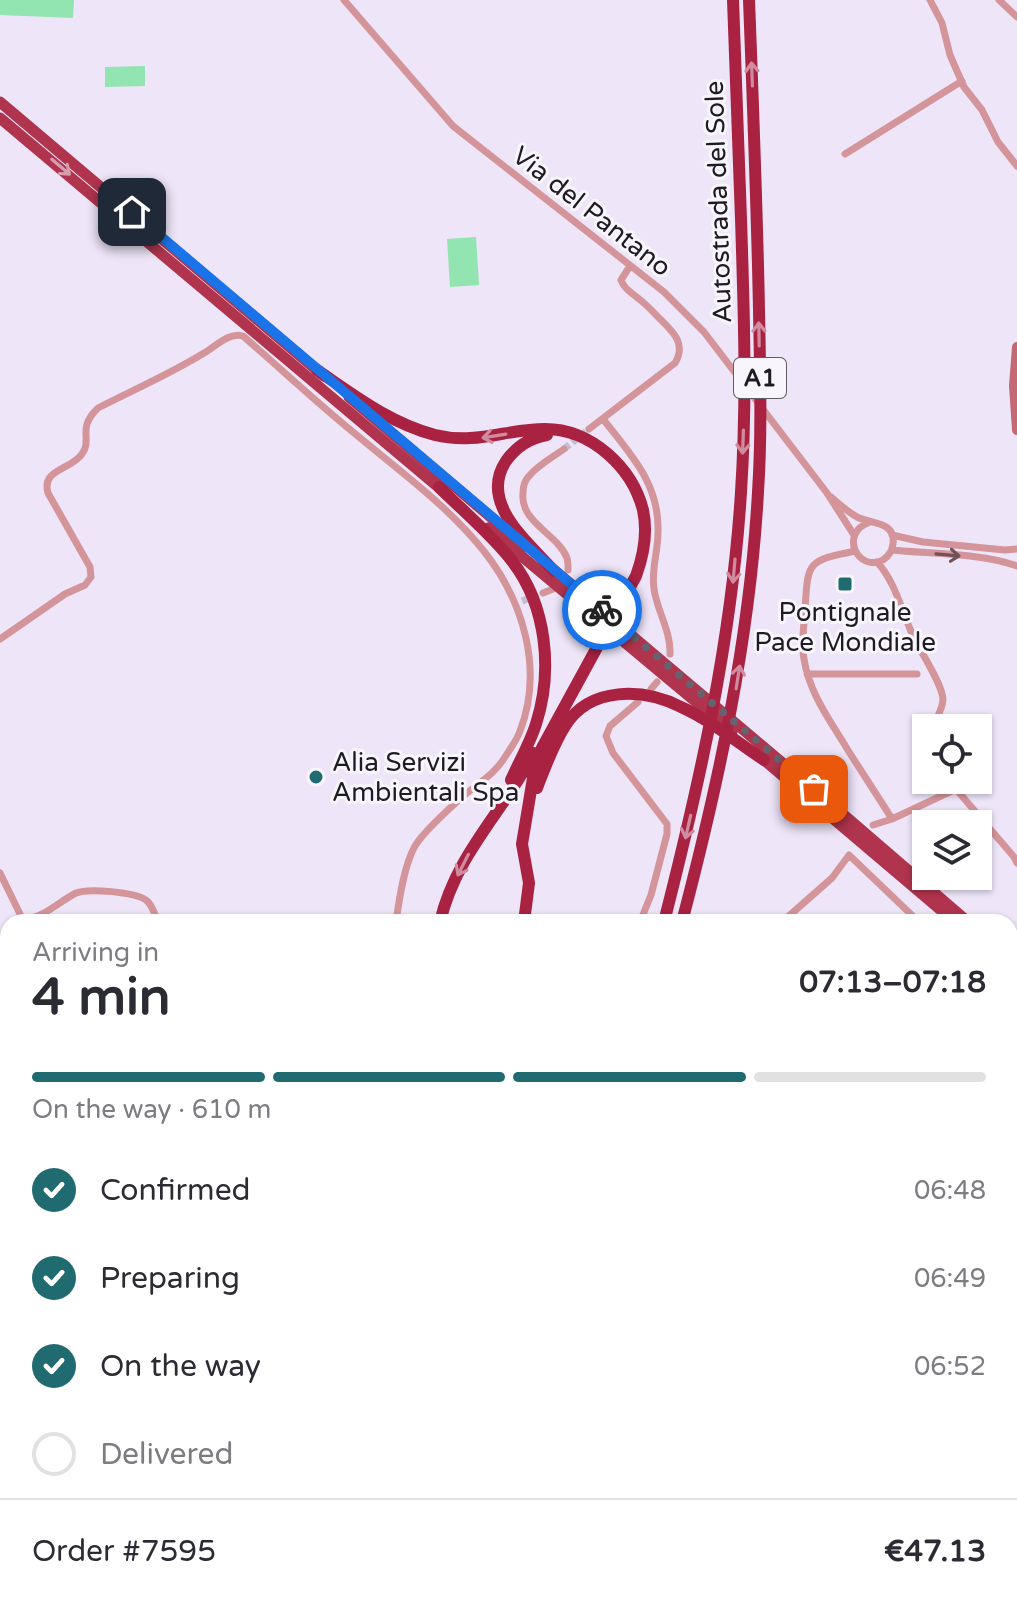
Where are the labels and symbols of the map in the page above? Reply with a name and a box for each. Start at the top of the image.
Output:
one-way arrow [744,61,759,88]
street label: Autostrada del Sole [699,80,738,324]
street label: Via del Pantano [506,140,677,283]
one-way arrow [50,158,70,176]
pin [98,178,166,246]
one-way arrow [751,321,767,348]
road number: A1 [734,358,786,398]
one-way arrow [736,428,751,455]
one-way arrow [482,429,508,444]
one-way arrow [934,548,961,563]
one-way arrow [726,557,741,584]
courier [562,570,642,650]
marker: Pontignale Pace Mondiale [836,575,854,593]
place label: Pontignale Pace Mondiale [754,597,936,658]
one-way arrow [731,664,746,690]
place label: Alia Servizi Ambientali Spa [332,747,519,808]
pin [780,755,848,823]
marker: Alia Servizi Ambientali Spa [307,768,325,786]
one-way arrow [679,814,694,839]
one-way arrow [454,852,470,876]

